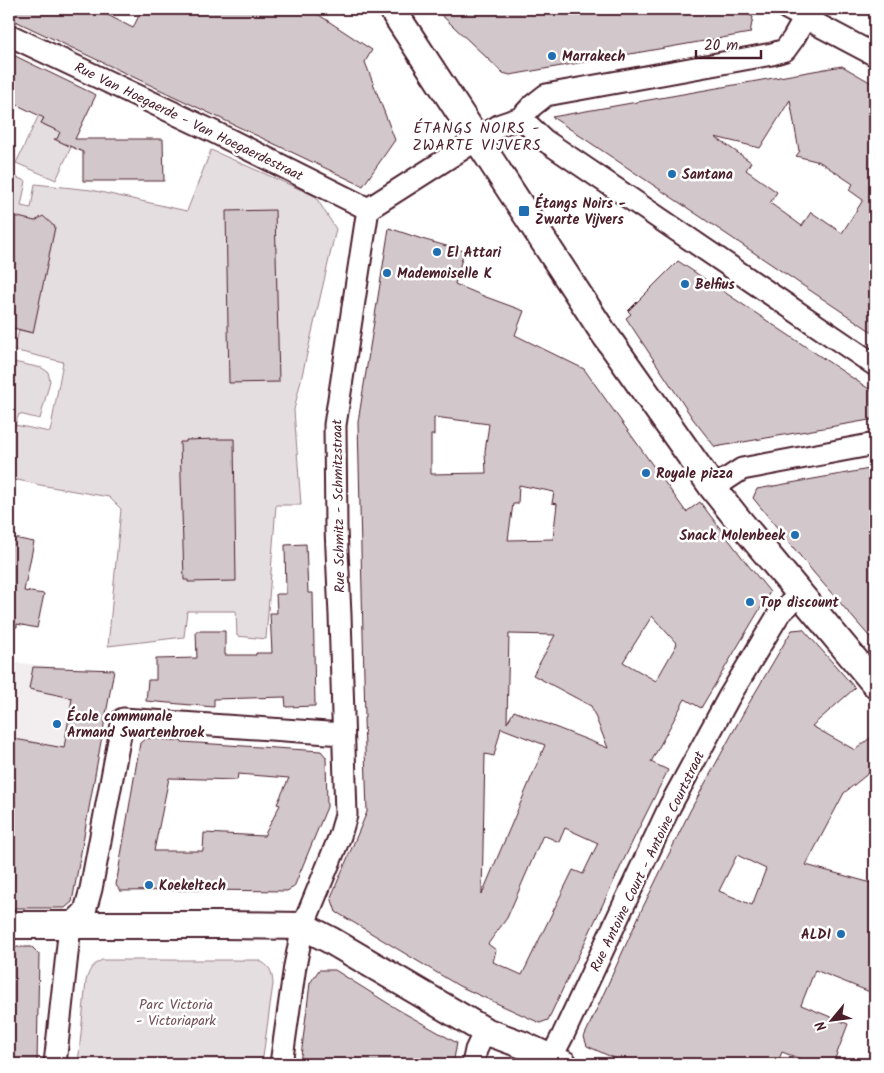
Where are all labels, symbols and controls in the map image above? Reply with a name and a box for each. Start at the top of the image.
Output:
scale bar [696,28,762,60]
text: 20 m [704,34,738,58]
place label: Marrakech [562,46,626,68]
marker: Marrakech [546,50,558,62]
street label: Rue Van Hoegaerde - Van Hoegaerdestraat [70,57,307,187]
district label: ÉTANGS NOIRS - ZWARTE VIJVERS [413,117,541,158]
place label: Santana [682,164,733,186]
marker: Santana [666,168,678,180]
place label: Étangs Noirs - Zwarte Vijvers [535,193,626,231]
marker: Étangs Noirs - Zwarte Vijvers [517,204,531,218]
place label: El Attari [447,242,501,264]
marker: El Attari [431,246,443,258]
place label: Mademoiselle K [397,263,493,285]
marker: Mademoiselle K [381,267,393,279]
place label: Belfius [695,274,735,296]
marker: Belfius [679,278,691,290]
street label: Rue Schmitz - Schmitzstraat [326,418,352,593]
place label: Royale pizza [656,463,733,485]
marker: Royale pizza [640,467,652,479]
place label: Snack Molenbeek [679,525,786,547]
marker: Snack Molenbeek [789,529,801,541]
place label: Top discount [760,592,839,614]
marker: Top discount [744,596,756,608]
place label: École communale Armand Swartenbroek [67,706,205,744]
marker: École communale Armand Swartenbroek [51,718,63,730]
street label: Rue Antoine Court - Antoine Courtstraat [585,747,711,975]
place label: Koekeltech [159,875,226,897]
marker: Koekeltech [143,879,155,891]
place label: ALDI [801,924,831,946]
marker: ALDI [835,928,847,940]
park label: Parc Victoria - Victoriapark [136,994,216,1032]
north arrow [806,996,856,1046]
text: N [810,1016,833,1035]

